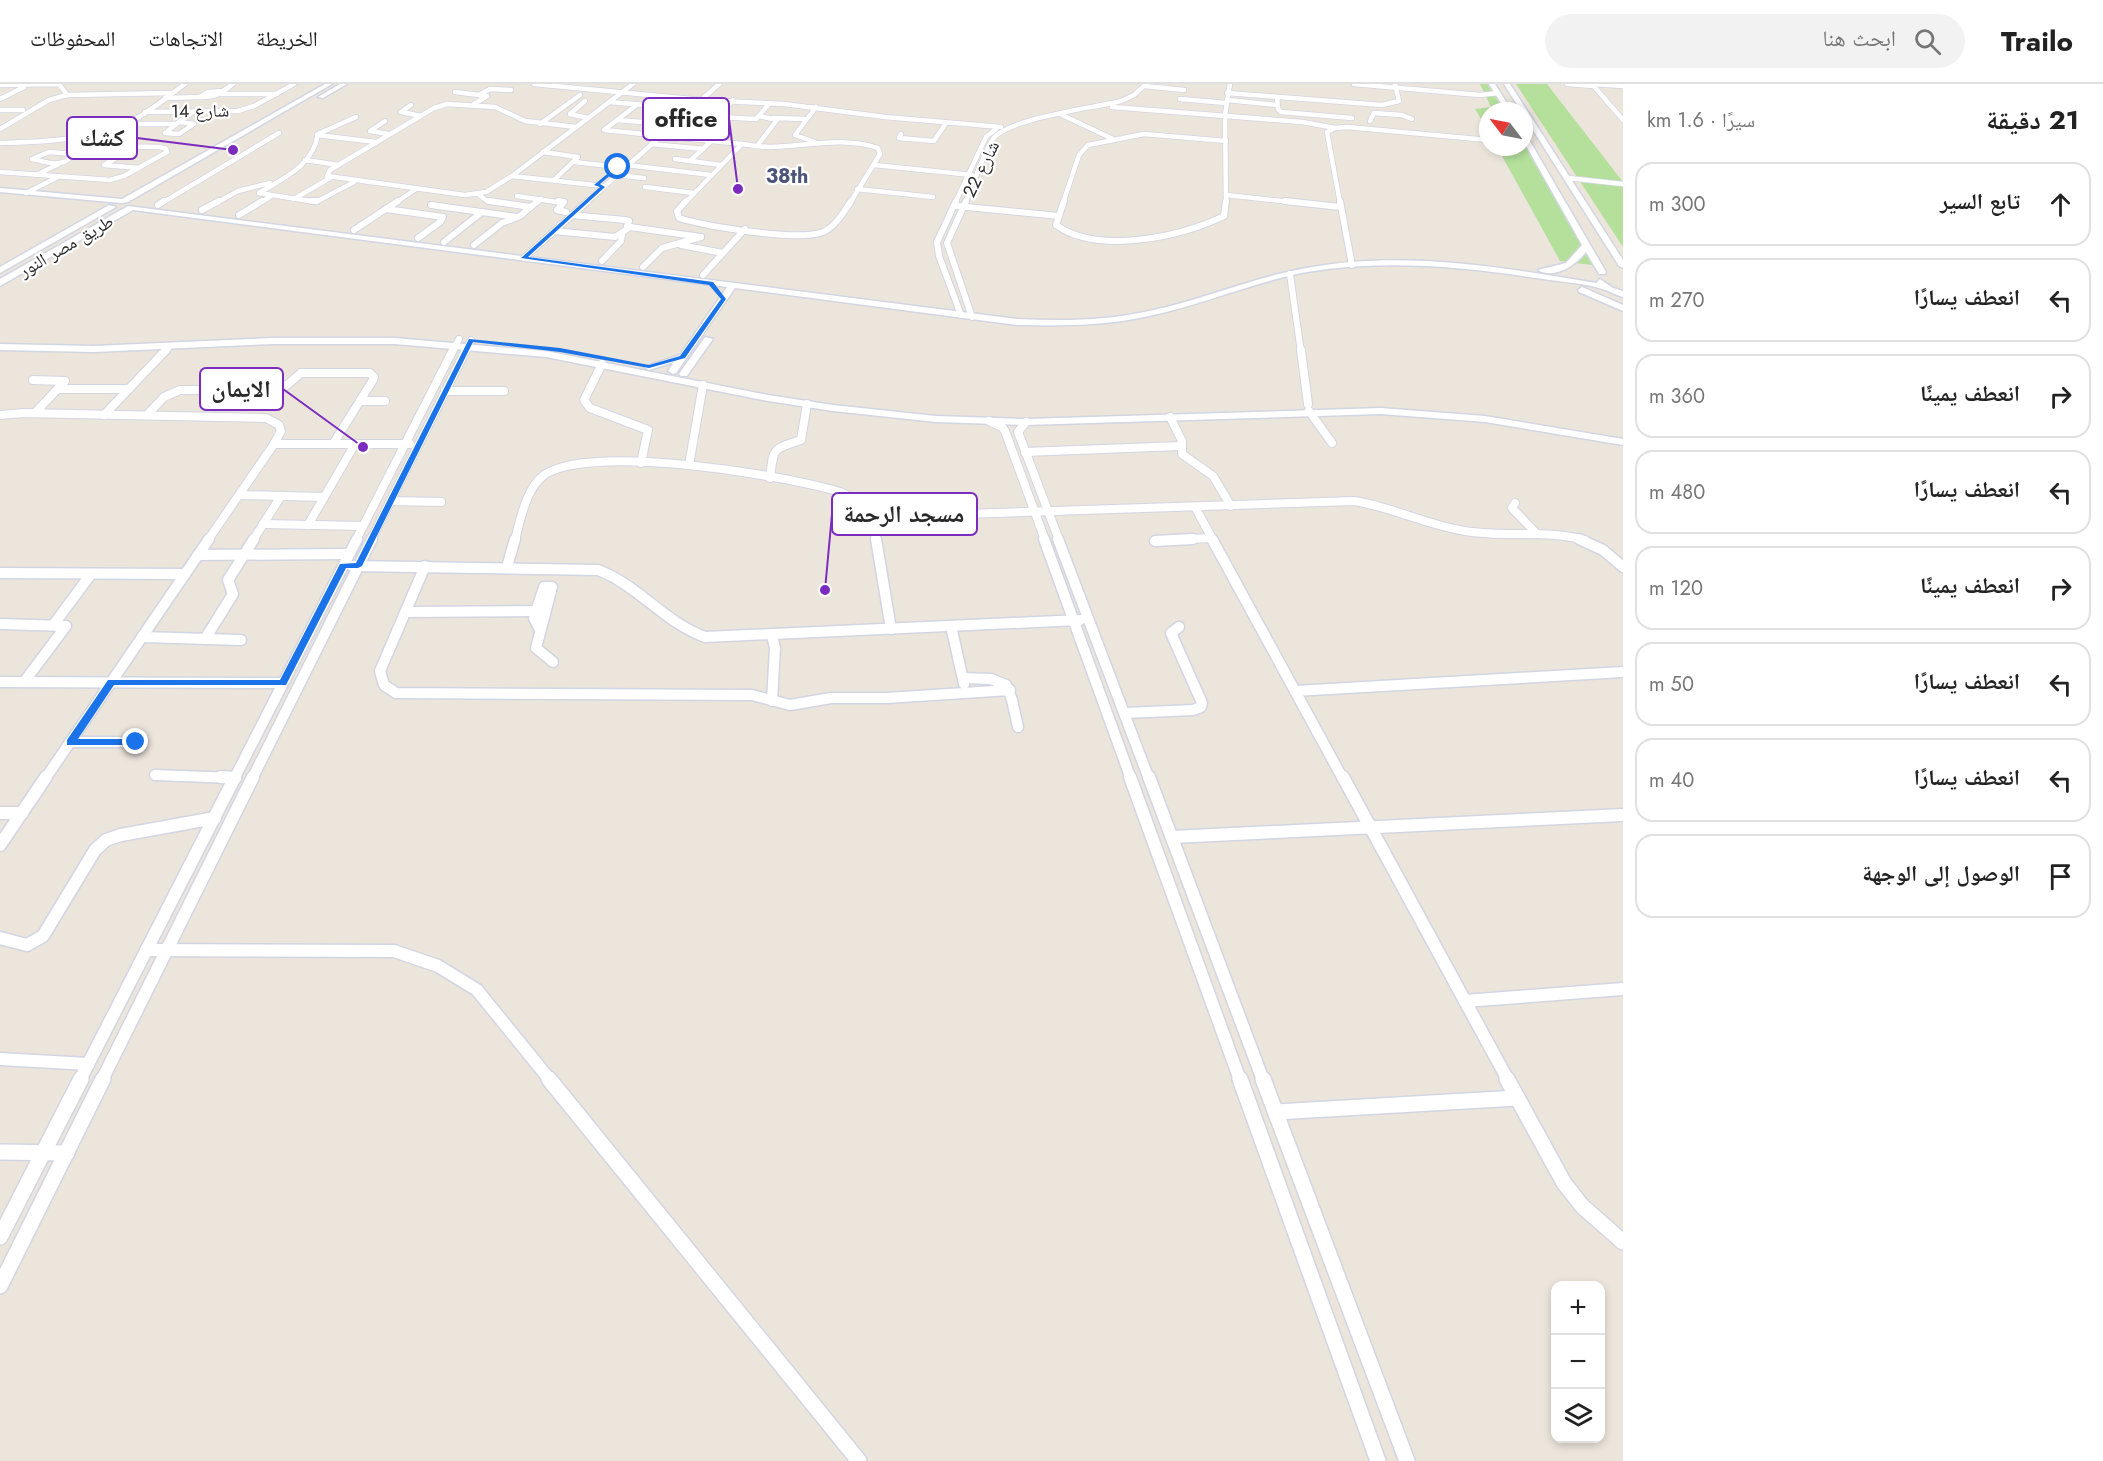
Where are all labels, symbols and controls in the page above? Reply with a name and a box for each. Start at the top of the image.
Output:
search box [1545,14,1965,68]
text: Trailo [2001,21,2073,62]
text: ابحث هنا [1822,22,1896,54]
text: المحفوظات [30,24,115,54]
text: الاتجاهات [148,24,223,54]
text: الخريطة [256,24,318,54]
icon: search [1911,25,1944,58]
street label: شارع 14 [171,97,229,125]
callout: office [643,98,729,140]
text: office [655,101,717,136]
text: 21 دقيقة [1986,101,2079,139]
north arrow [1479,102,1533,156]
text: سيرًا · 1.6 km [1647,106,1755,135]
callout: كشك [67,117,137,159]
text: كشك [79,120,125,155]
street label: شارع 22 [956,136,1006,202]
route start [604,153,630,179]
district label: 38th [766,162,808,191]
text: تابع السير [1940,185,2020,217]
icon: ahead [2044,188,2077,221]
text: 300 m [1649,190,1706,219]
street label: طريق مصر النور [13,208,118,284]
text: انعطف يسارًا [1914,281,2020,313]
icon: left [2044,284,2077,317]
text: 270 m [1649,286,1705,315]
callout: الايمان [200,368,283,410]
text: الايمان [211,371,271,406]
text: انعطف يمينًا [1920,377,2020,409]
icon: right [2044,380,2077,413]
text: 360 m [1649,382,1705,411]
text: انعطف يسارًا [1914,473,2020,505]
icon: left [2044,476,2077,509]
text: 480 m [1649,478,1705,507]
callout: مسجد الرحمة [832,493,977,535]
text: مسجد الرحمة [844,496,964,531]
text: انعطف يمينًا [1920,569,2020,601]
icon: right [2044,572,2077,605]
text: 120 m [1649,574,1703,603]
text: انعطف يسارًا [1914,665,2020,697]
icon: left [2044,668,2077,701]
text: 50 m [1649,670,1694,699]
route end [122,728,148,754]
text: انعطف يسارًا [1914,761,2020,793]
icon: left [2044,764,2077,797]
text: 40 m [1649,766,1694,795]
text: الوصول إلى الوجهة [1862,857,2020,889]
icon: arrive [2044,860,2077,893]
map controls [1551,1281,1605,1443]
button: + [1551,1281,1605,1335]
button: − [1551,1335,1605,1389]
button: layers [1551,1389,1605,1443]

